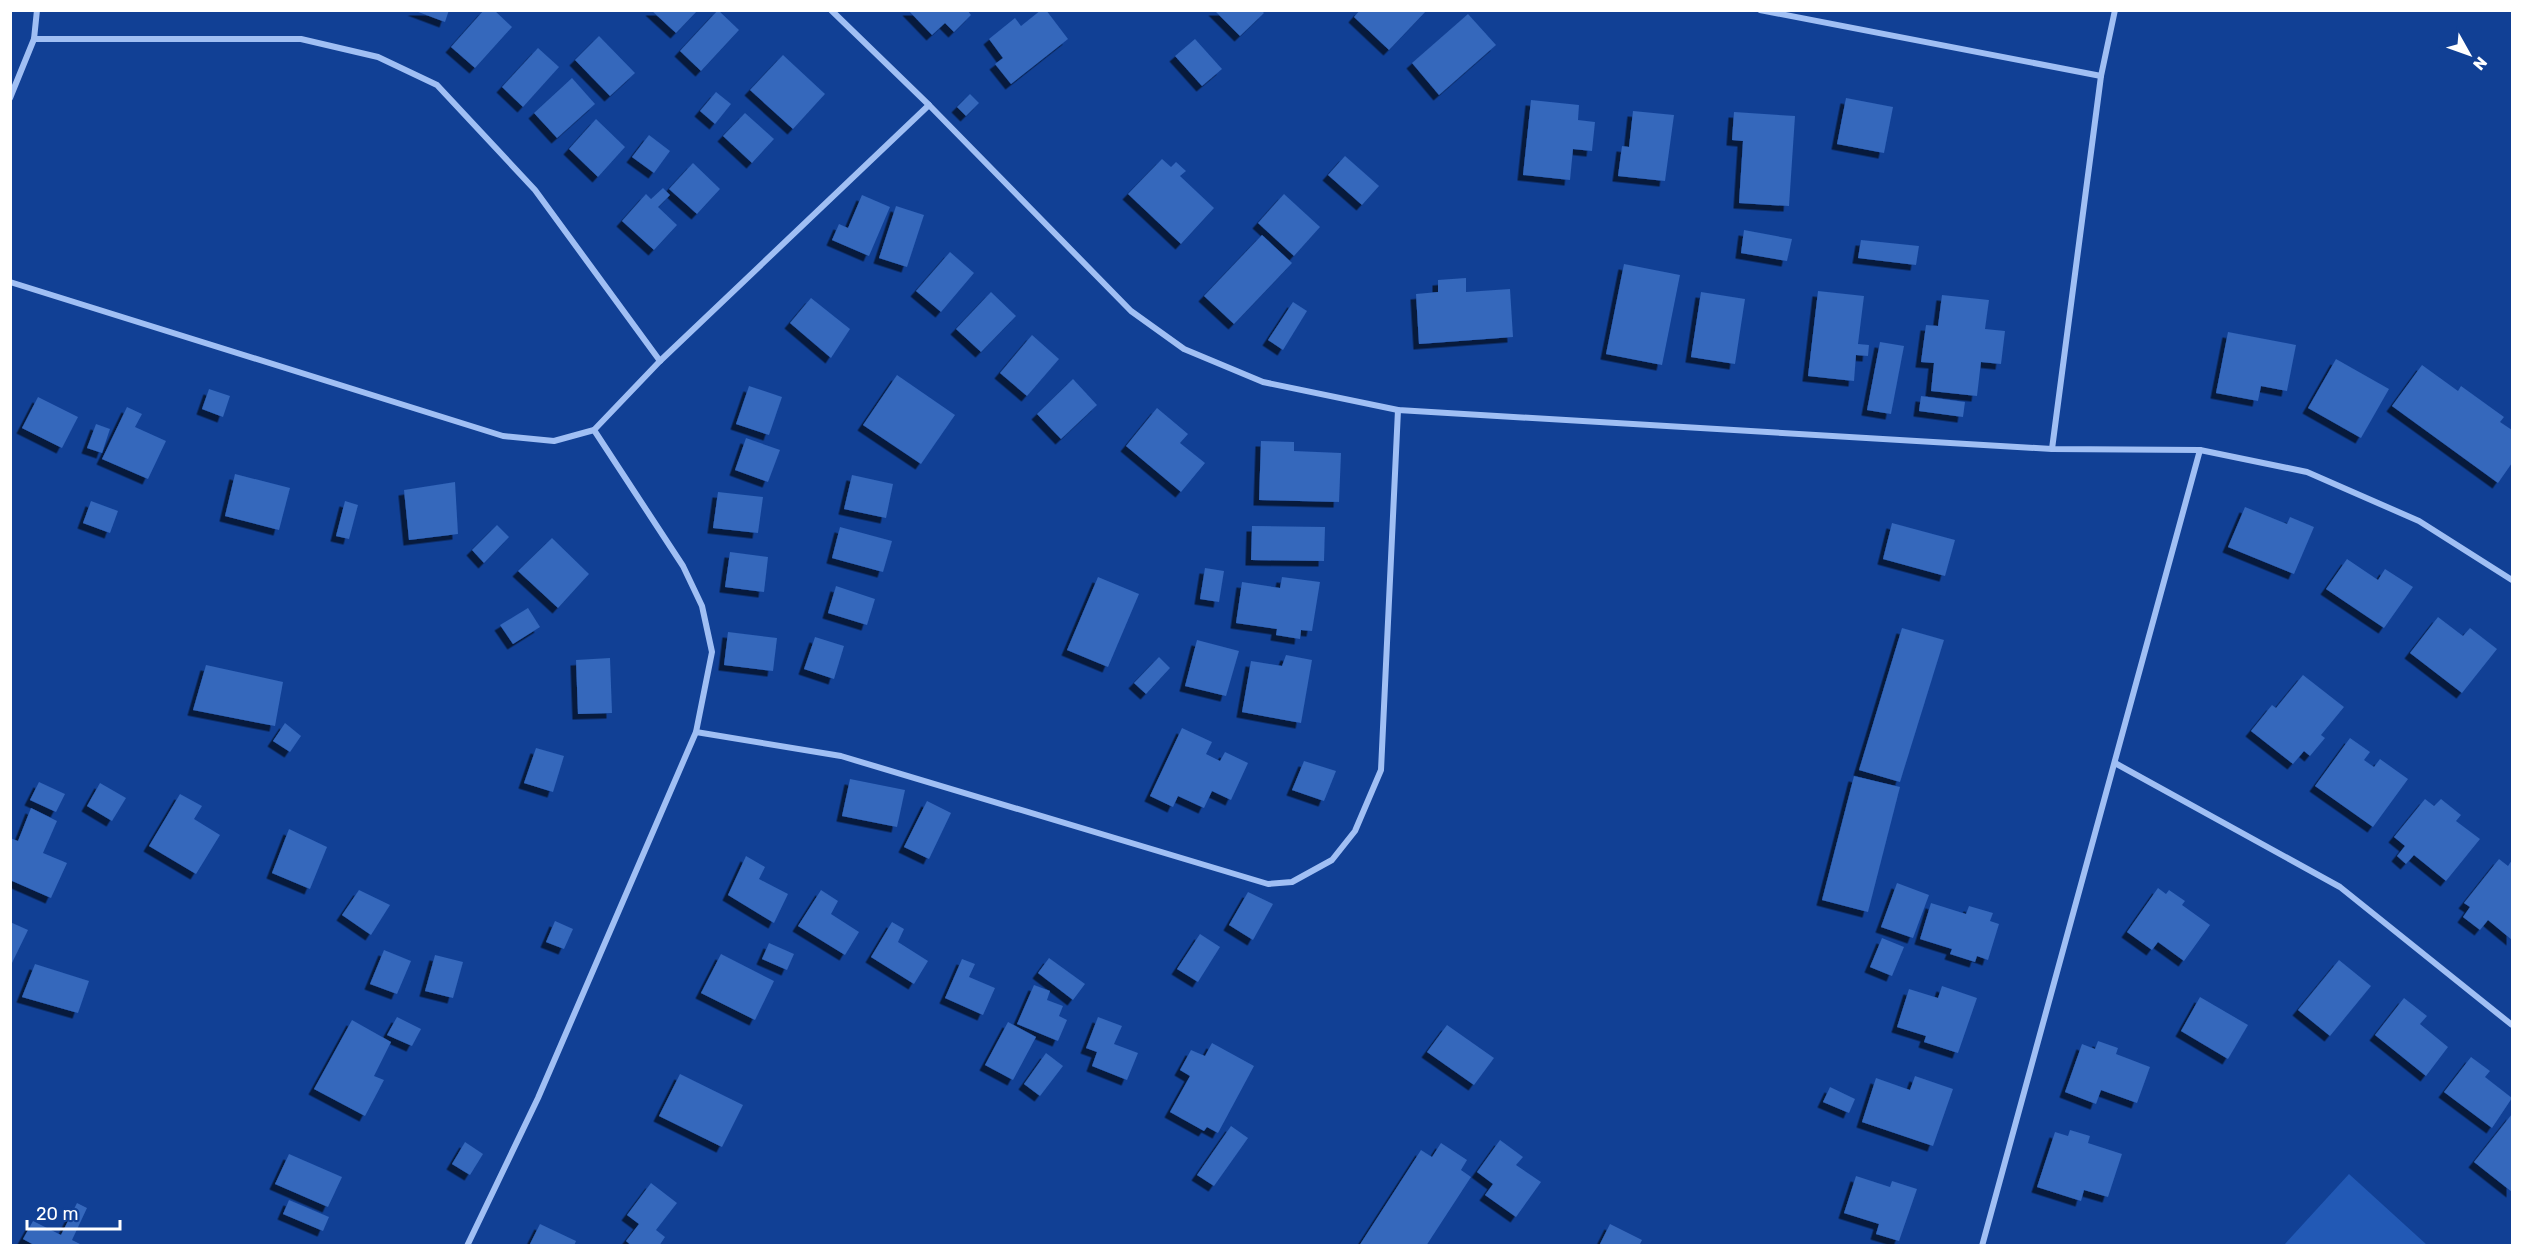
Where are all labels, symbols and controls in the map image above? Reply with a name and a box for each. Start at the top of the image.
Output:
north arrow [2439,24,2499,84]
text: N [2469,53,2491,74]
scale bar [27,1193,120,1231]
text: 20 m [36,1203,78,1225]

